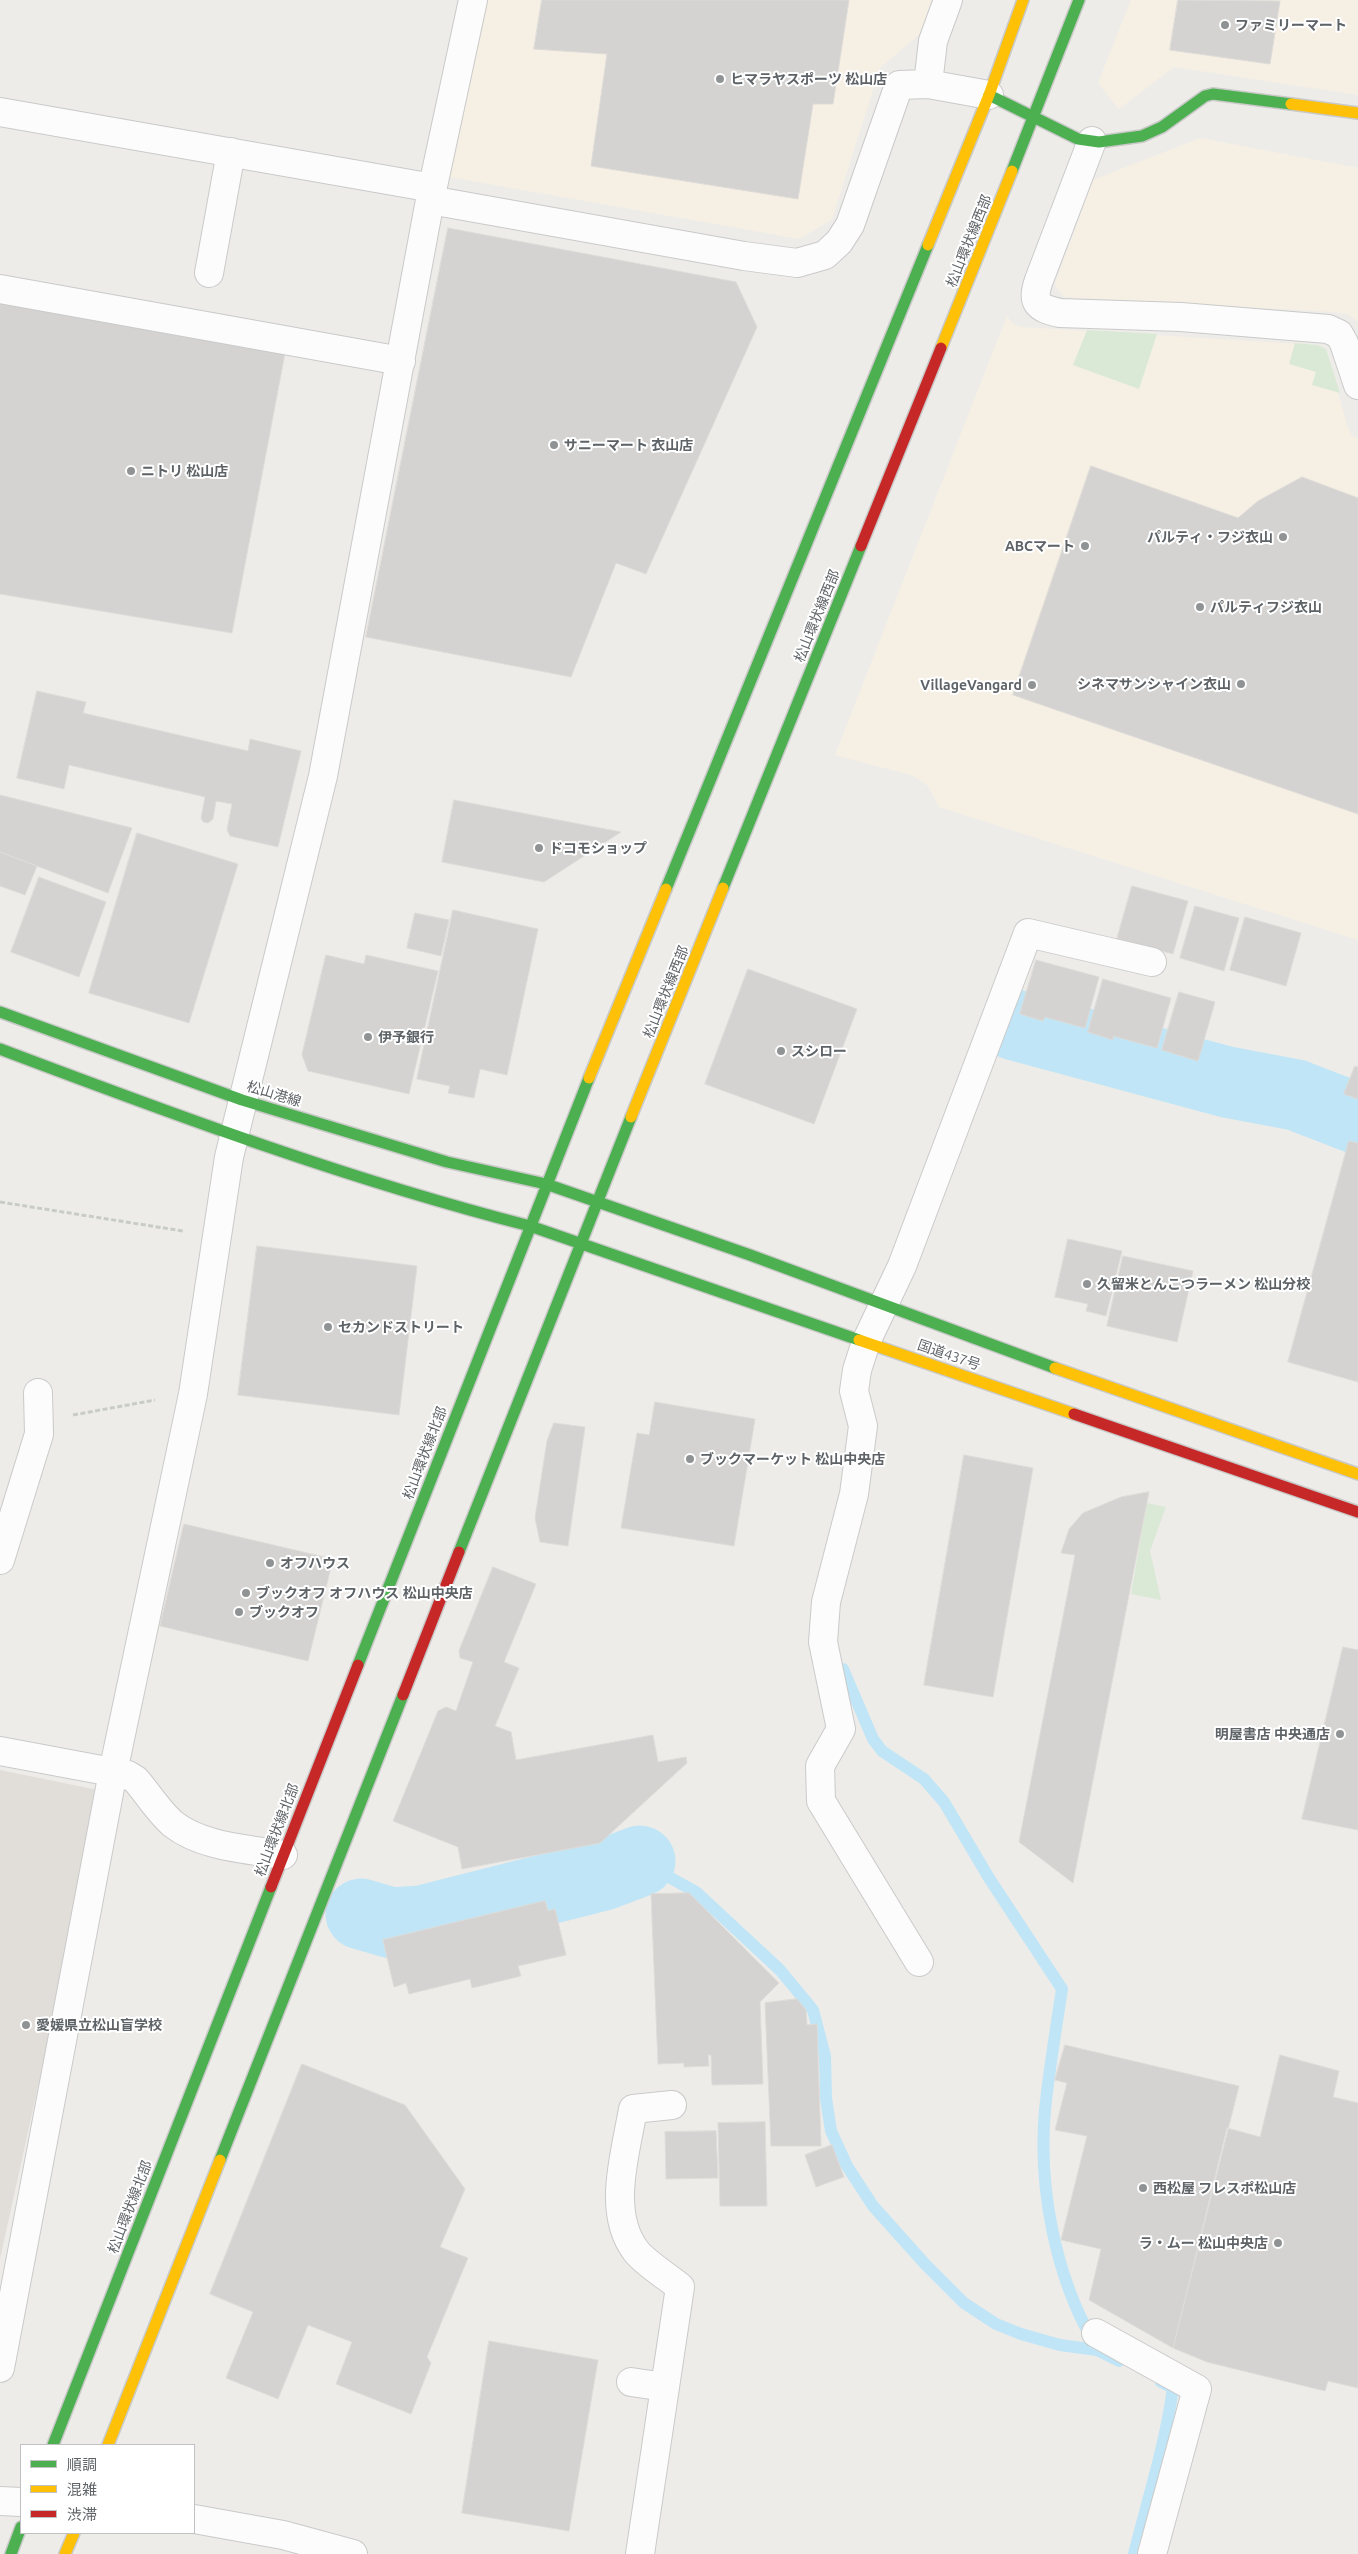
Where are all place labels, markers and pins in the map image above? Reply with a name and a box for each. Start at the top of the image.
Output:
place label: ファミリーマート [1235,17,1347,33]
marker: ファミリーマート [1219,19,1231,31]
place label: ヒマラヤスポーツ 松山店 [730,71,887,87]
marker: ヒマラヤスポーツ 松山店 [714,73,726,85]
place label: サニーマート 衣山店 [564,437,693,453]
marker: サニーマート 衣山店 [548,439,560,451]
place label: ニトリ 松山店 [141,463,228,479]
marker: ニトリ 松山店 [125,465,137,477]
place label: パルティ・フジ衣山 [1147,529,1273,545]
marker: パルティ・フジ衣山 [1277,531,1289,543]
place label: ABCマート [1005,538,1075,554]
marker: ABCマート [1079,540,1091,552]
place label: パルティフジ衣山 [1210,599,1322,615]
marker: パルティフジ衣山 [1194,601,1206,613]
place label: シネマサンシャイン衣山 [1077,676,1231,692]
place label: VillageVangard [920,677,1022,693]
marker: シネマサンシャイン衣山 [1235,678,1247,690]
marker: VillageVangard [1026,679,1038,691]
place label: ドコモショップ [549,840,647,856]
marker: ドコモショップ [533,842,545,854]
place label: 伊予銀行 [378,1029,434,1045]
marker: 伊予銀行 [362,1031,374,1043]
place label: スシロー [791,1043,847,1059]
marker: スシロー [775,1045,787,1057]
place label: 久留米とんこつラーメン 松山分校 [1097,1276,1310,1292]
marker: 久留米とんこつラーメン 松山分校 [1081,1278,1093,1290]
place label: セカンドストリート [338,1319,464,1335]
marker: セカンドストリート [322,1321,334,1333]
place label: ブックマーケット 松山中央店 [700,1451,885,1467]
marker: ブックマーケット 松山中央店 [684,1453,696,1465]
place label: オフハウス [280,1555,350,1571]
marker: オフハウス [264,1557,276,1569]
place label: ブックオフ オフハウス 松山中央店 [256,1585,473,1601]
marker: ブックオフ オフハウス 松山中央店 [240,1587,252,1599]
place label: ブックオフ [249,1604,319,1620]
marker: ブックオフ [233,1606,245,1618]
place label: 明屋書店 中央通店 [1215,1726,1330,1742]
marker: 明屋書店 中央通店 [1334,1728,1346,1740]
place label: 愛媛県立松山盲学校 [36,2017,162,2033]
marker: 愛媛県立松山盲学校 [20,2019,32,2031]
place label: 西松屋 フレスポ松山店 [1153,2180,1296,2196]
marker: 西松屋 フレスポ松山店 [1137,2182,1149,2194]
place label: ラ・ムー 松山中央店 [1139,2235,1268,2251]
marker: ラ・ムー 松山中央店 [1272,2237,1284,2249]

